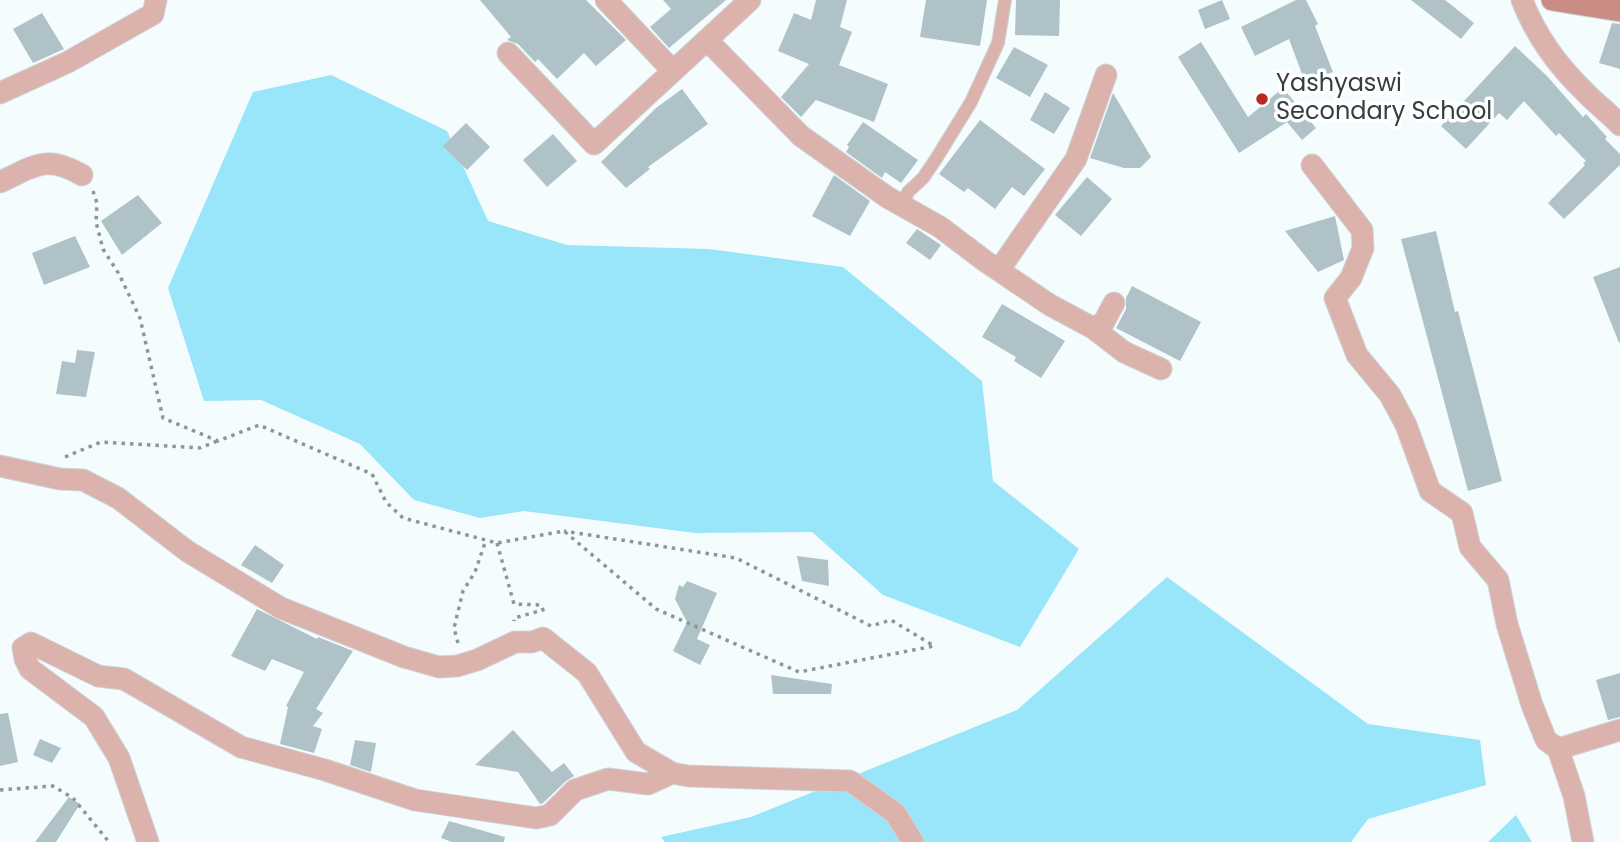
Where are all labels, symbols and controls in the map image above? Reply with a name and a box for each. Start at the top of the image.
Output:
place label: Yashyaswi Secondary School [1276,71,1492,127]
marker: Yashyaswi Secondary School [1254,91,1270,107]

